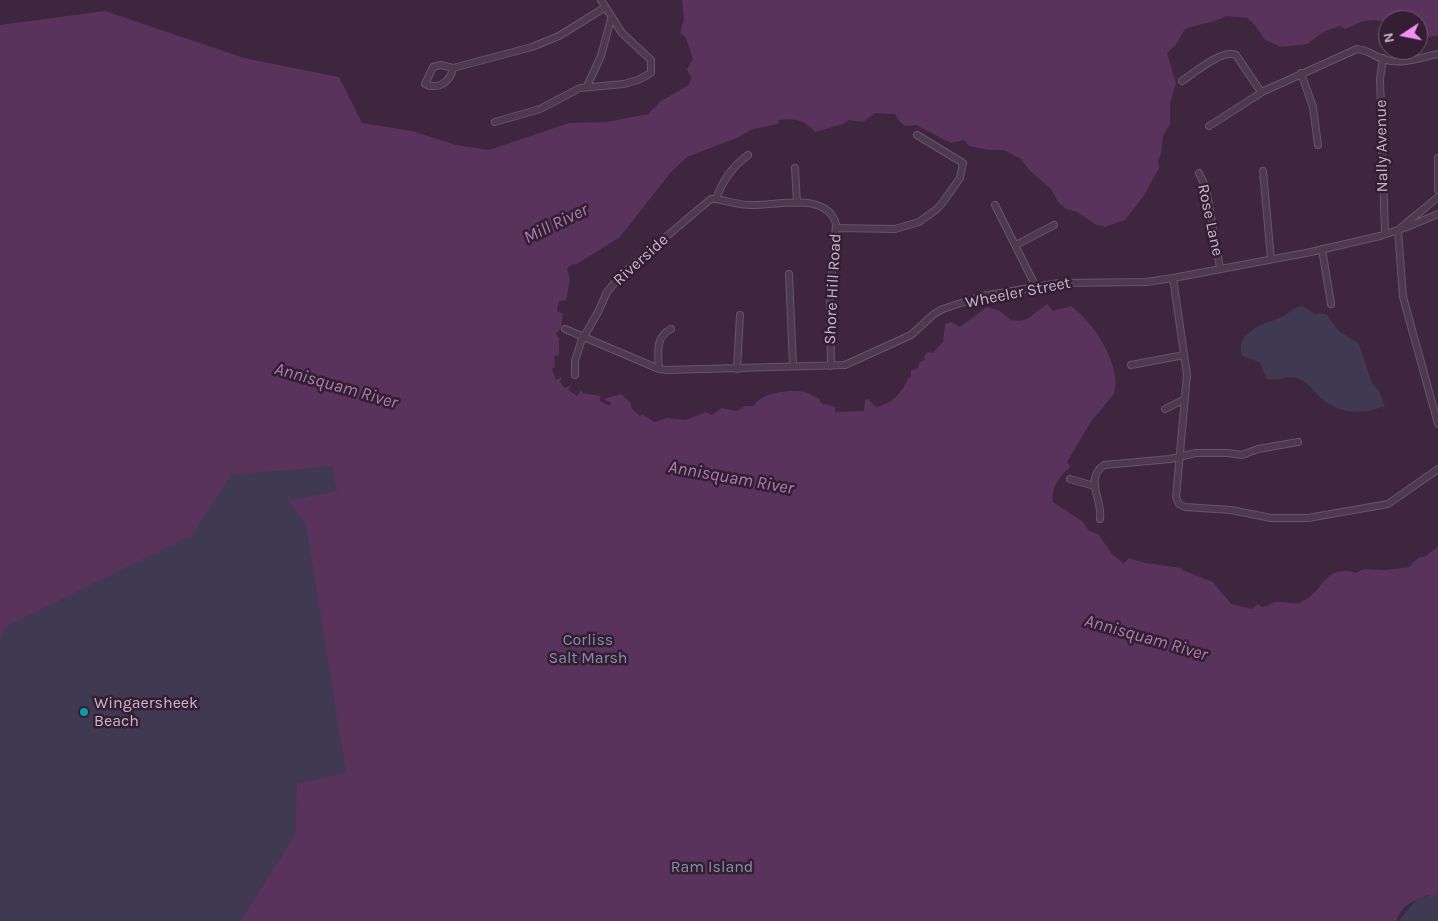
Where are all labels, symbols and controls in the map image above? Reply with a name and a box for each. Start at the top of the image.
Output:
north arrow [1378,10,1428,60]
text: N [1379,31,1398,44]
street label: Nally Avenue [1372,100,1392,192]
street label: Rose Lane [1193,182,1227,258]
water label: Mill River [520,199,592,249]
street label: Riverside [610,230,672,290]
street label: Shore Hill Road [821,233,845,345]
street label: Wheeler Street [964,273,1072,313]
water label: Annisquam River [272,358,400,414]
water label: Annisquam River [667,456,795,500]
water label: Annisquam River [1082,610,1210,666]
park label: Corliss Salt Marsh [549,630,627,668]
place label: Wingaersheek Beach [94,693,198,731]
marker: Wingaersheek Beach [78,706,90,718]
park label: Ram Island [671,857,753,877]

